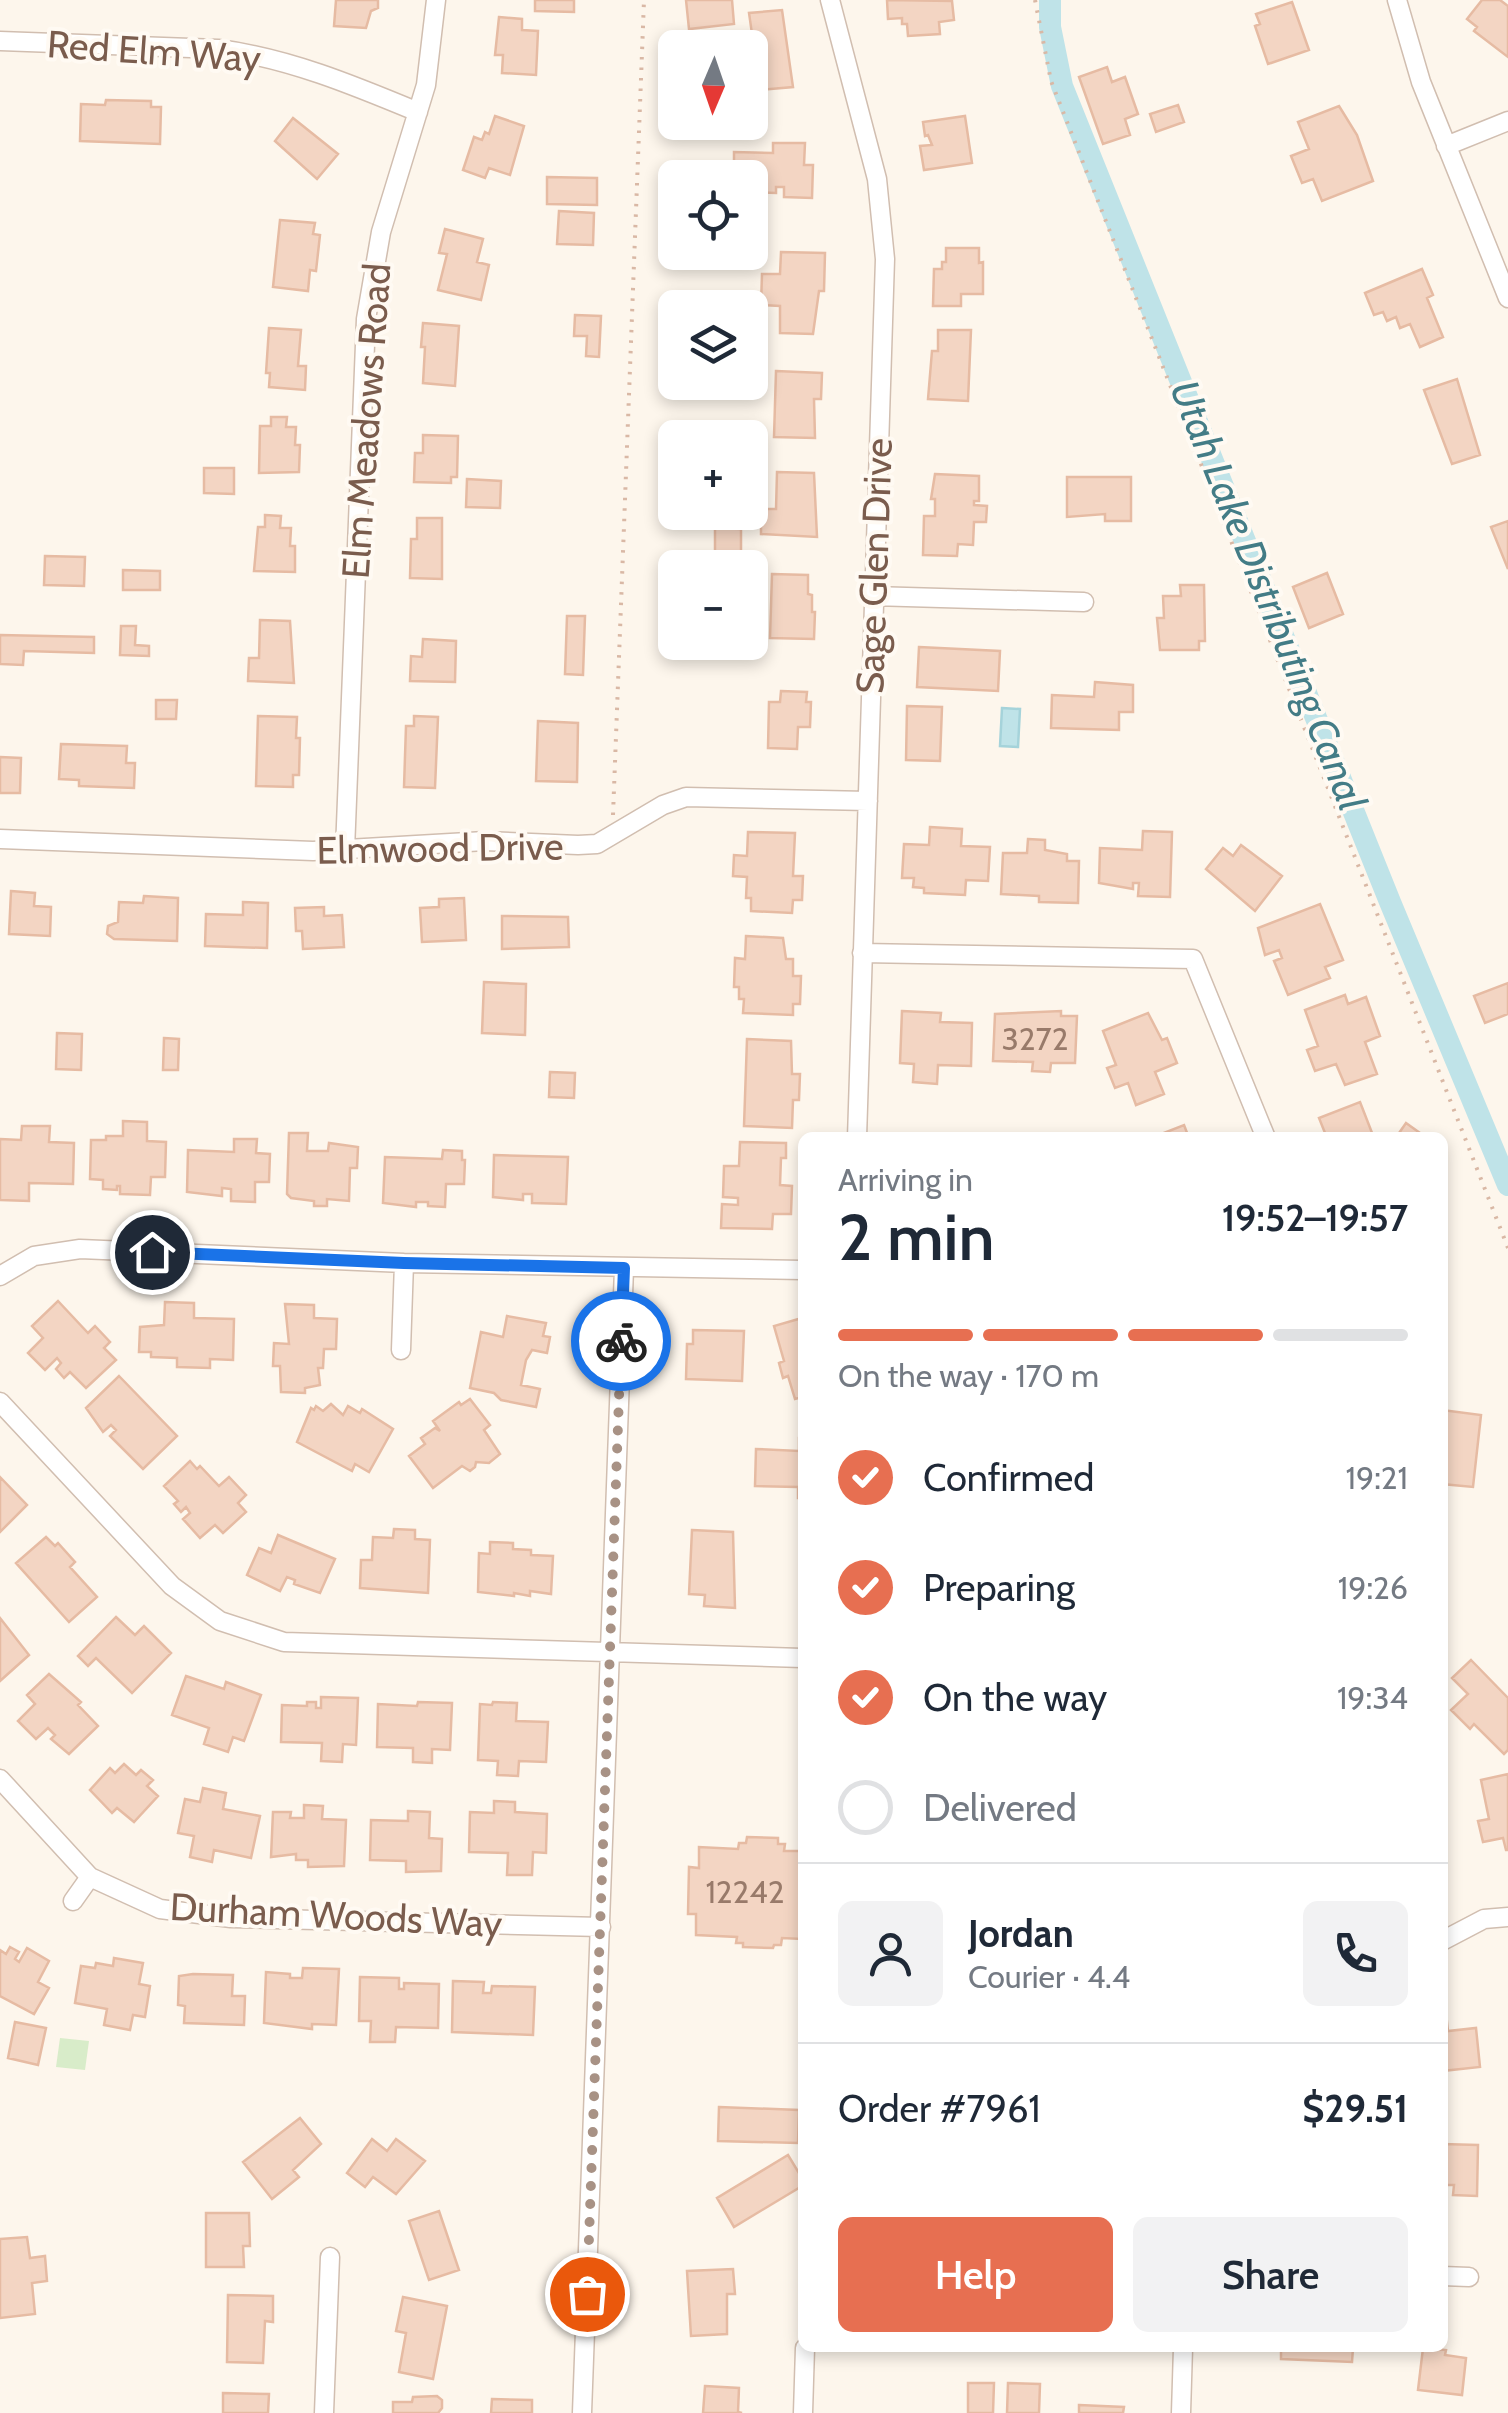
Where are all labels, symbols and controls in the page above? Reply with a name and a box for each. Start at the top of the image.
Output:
street label: Red Elm Way [45,20,263,82]
north arrow [658,30,768,140]
map controls [658,30,768,660]
button: locate [658,160,768,270]
street label: Elm Meadows Road [332,262,400,580]
button: layers [658,290,768,400]
water label: Utah Lake Distributing Canal [1160,373,1378,818]
button: + [658,420,768,530]
street label: Sage Glen Drive [846,437,902,695]
button: − [658,550,768,660]
street label: Elmwood Drive [316,822,564,874]
house number: 3272 [1002,1019,1068,1058]
text: Arriving in [838,1160,973,1199]
text: 19:52–19:57 [1222,1194,1408,1241]
text: 2 min [838,1197,995,1276]
pin [110,1210,195,1295]
icon: home [125,1225,180,1280]
courier [571,1291,671,1391]
icon: bike [594,1314,649,1369]
text: On the way · 170 m [838,1356,1099,1395]
icon: check [838,1450,893,1505]
text: Confirmed [923,1454,1094,1501]
text: 19:21 [1346,1458,1408,1497]
icon: check [838,1560,893,1615]
text: Preparing [923,1564,1075,1611]
text: 19:26 [1338,1568,1408,1607]
icon: check [838,1670,893,1725]
text: On the way [923,1674,1107,1721]
text: 19:34 [1337,1678,1408,1717]
text: Delivered [923,1784,1077,1831]
house number: 12242 [705,1872,785,1911]
street label: Durham Woods Way [169,1883,503,1947]
button: person [838,1901,943,2006]
button: phone [1303,1901,1408,2006]
text: Jordan [968,1910,1074,1957]
text: Courier · 4.4 [968,1957,1130,1996]
text: Order #7961 [838,2085,1041,2132]
text: $29.51 [1302,2085,1408,2132]
button: Help [838,2217,1113,2332]
button: Share [1133,2217,1408,2332]
pin [545,2252,630,2337]
icon: bag [560,2267,615,2322]

